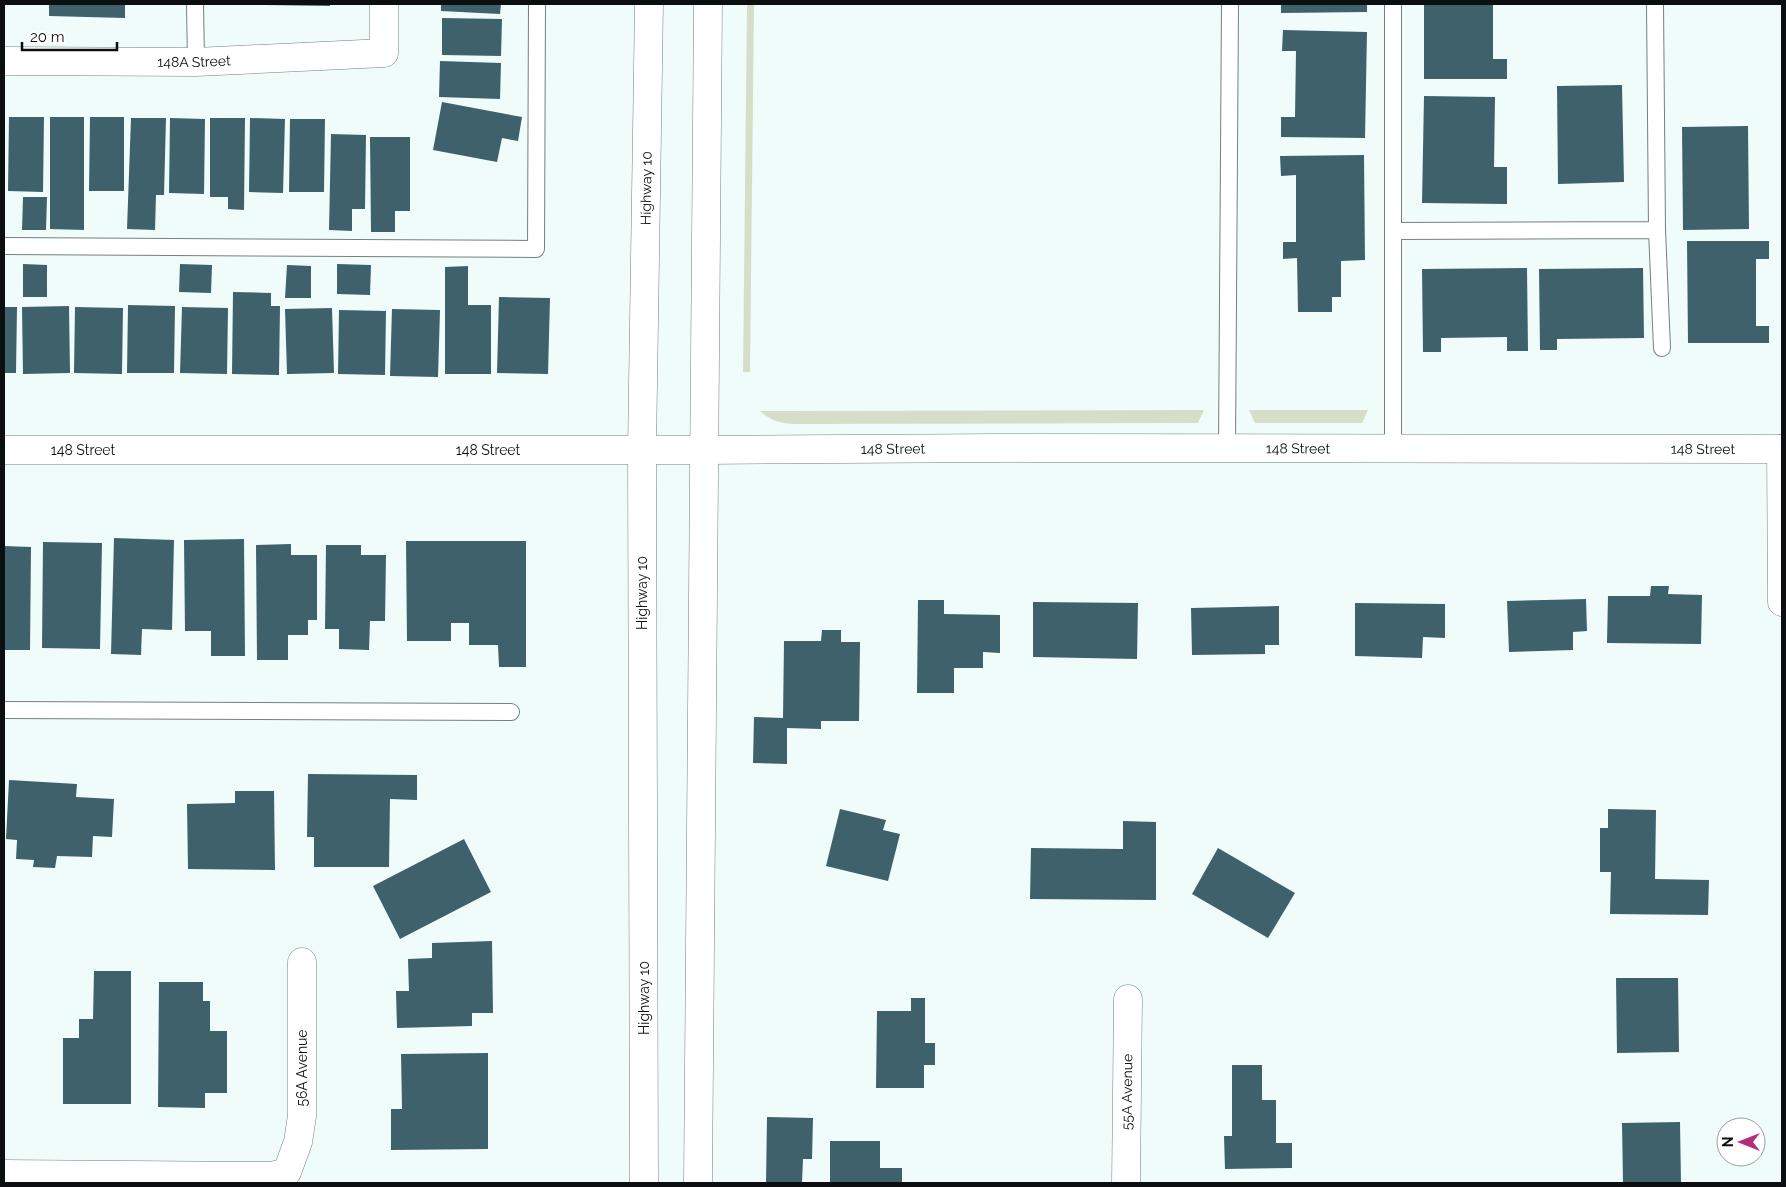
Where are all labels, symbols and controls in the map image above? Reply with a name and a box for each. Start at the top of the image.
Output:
scale bar [22,20,118,52]
text: 20 m [30,28,65,46]
street label: 148A Street [157,52,231,70]
street label: Highway 10 [638,151,655,225]
street label: 148 Street [1266,440,1331,456]
street label: 148 Street [861,441,926,457]
street label: 148 Street [1671,441,1736,457]
street label: 148 Street [51,442,115,458]
street label: 148 Street [456,442,521,458]
street label: Highway 10 [634,556,650,630]
street label: Highway 10 [636,961,652,1035]
street label: 56A Avenue [294,1029,310,1107]
street label: 55A Avenue [1119,1054,1135,1130]
north arrow [1716,1117,1766,1167]
text: N [1720,1137,1736,1147]

